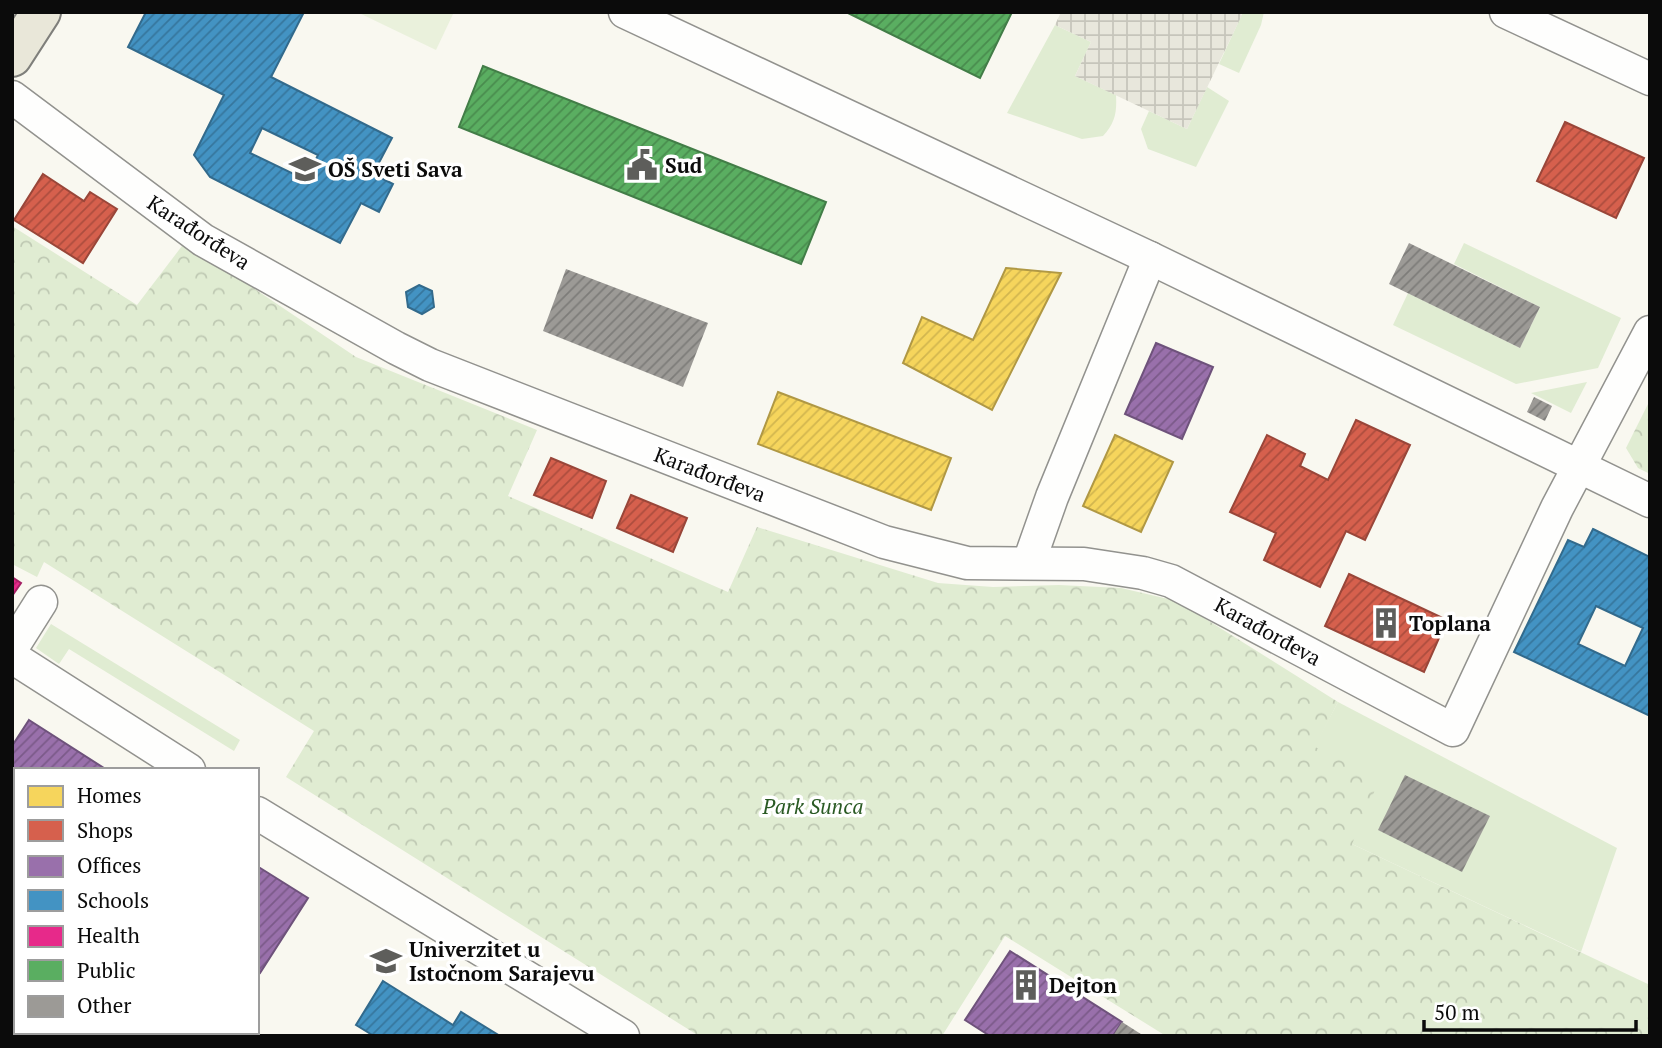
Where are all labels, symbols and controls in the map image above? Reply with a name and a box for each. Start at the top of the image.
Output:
public building icon: Sud [625,148,659,182]
place label: Sud [665,151,703,179]
school or university icon: OŠ Sveti Sava [288,152,322,186]
place label: OŠ Sveti Sava [328,155,463,183]
street label: Karađorđeva [142,188,256,276]
street label: Karađorđeva [650,440,770,508]
street label: Karađorđeva [1210,590,1326,672]
building icon: Toplana [1369,606,1403,640]
place label: Toplana [1409,609,1491,637]
legend [14,768,259,1034]
text: Homes [77,781,142,809]
park label: Park Sunca [762,792,863,820]
text: Shops [77,816,133,844]
text: Offices [77,851,141,879]
text: Schools [77,886,149,914]
text: Health [77,921,140,949]
place label: Univerzitet u Istočnom Sarajevu [409,935,595,987]
school or university icon: Univerzitet u Istočnom Sarajevu [369,944,403,978]
text: Public [77,956,135,984]
building icon: Dejton [1009,968,1043,1002]
place label: Dejton [1049,971,1117,999]
scale bar [1424,988,1636,1032]
text: Other [77,991,131,1019]
text: 50 m [1434,998,1480,1026]

